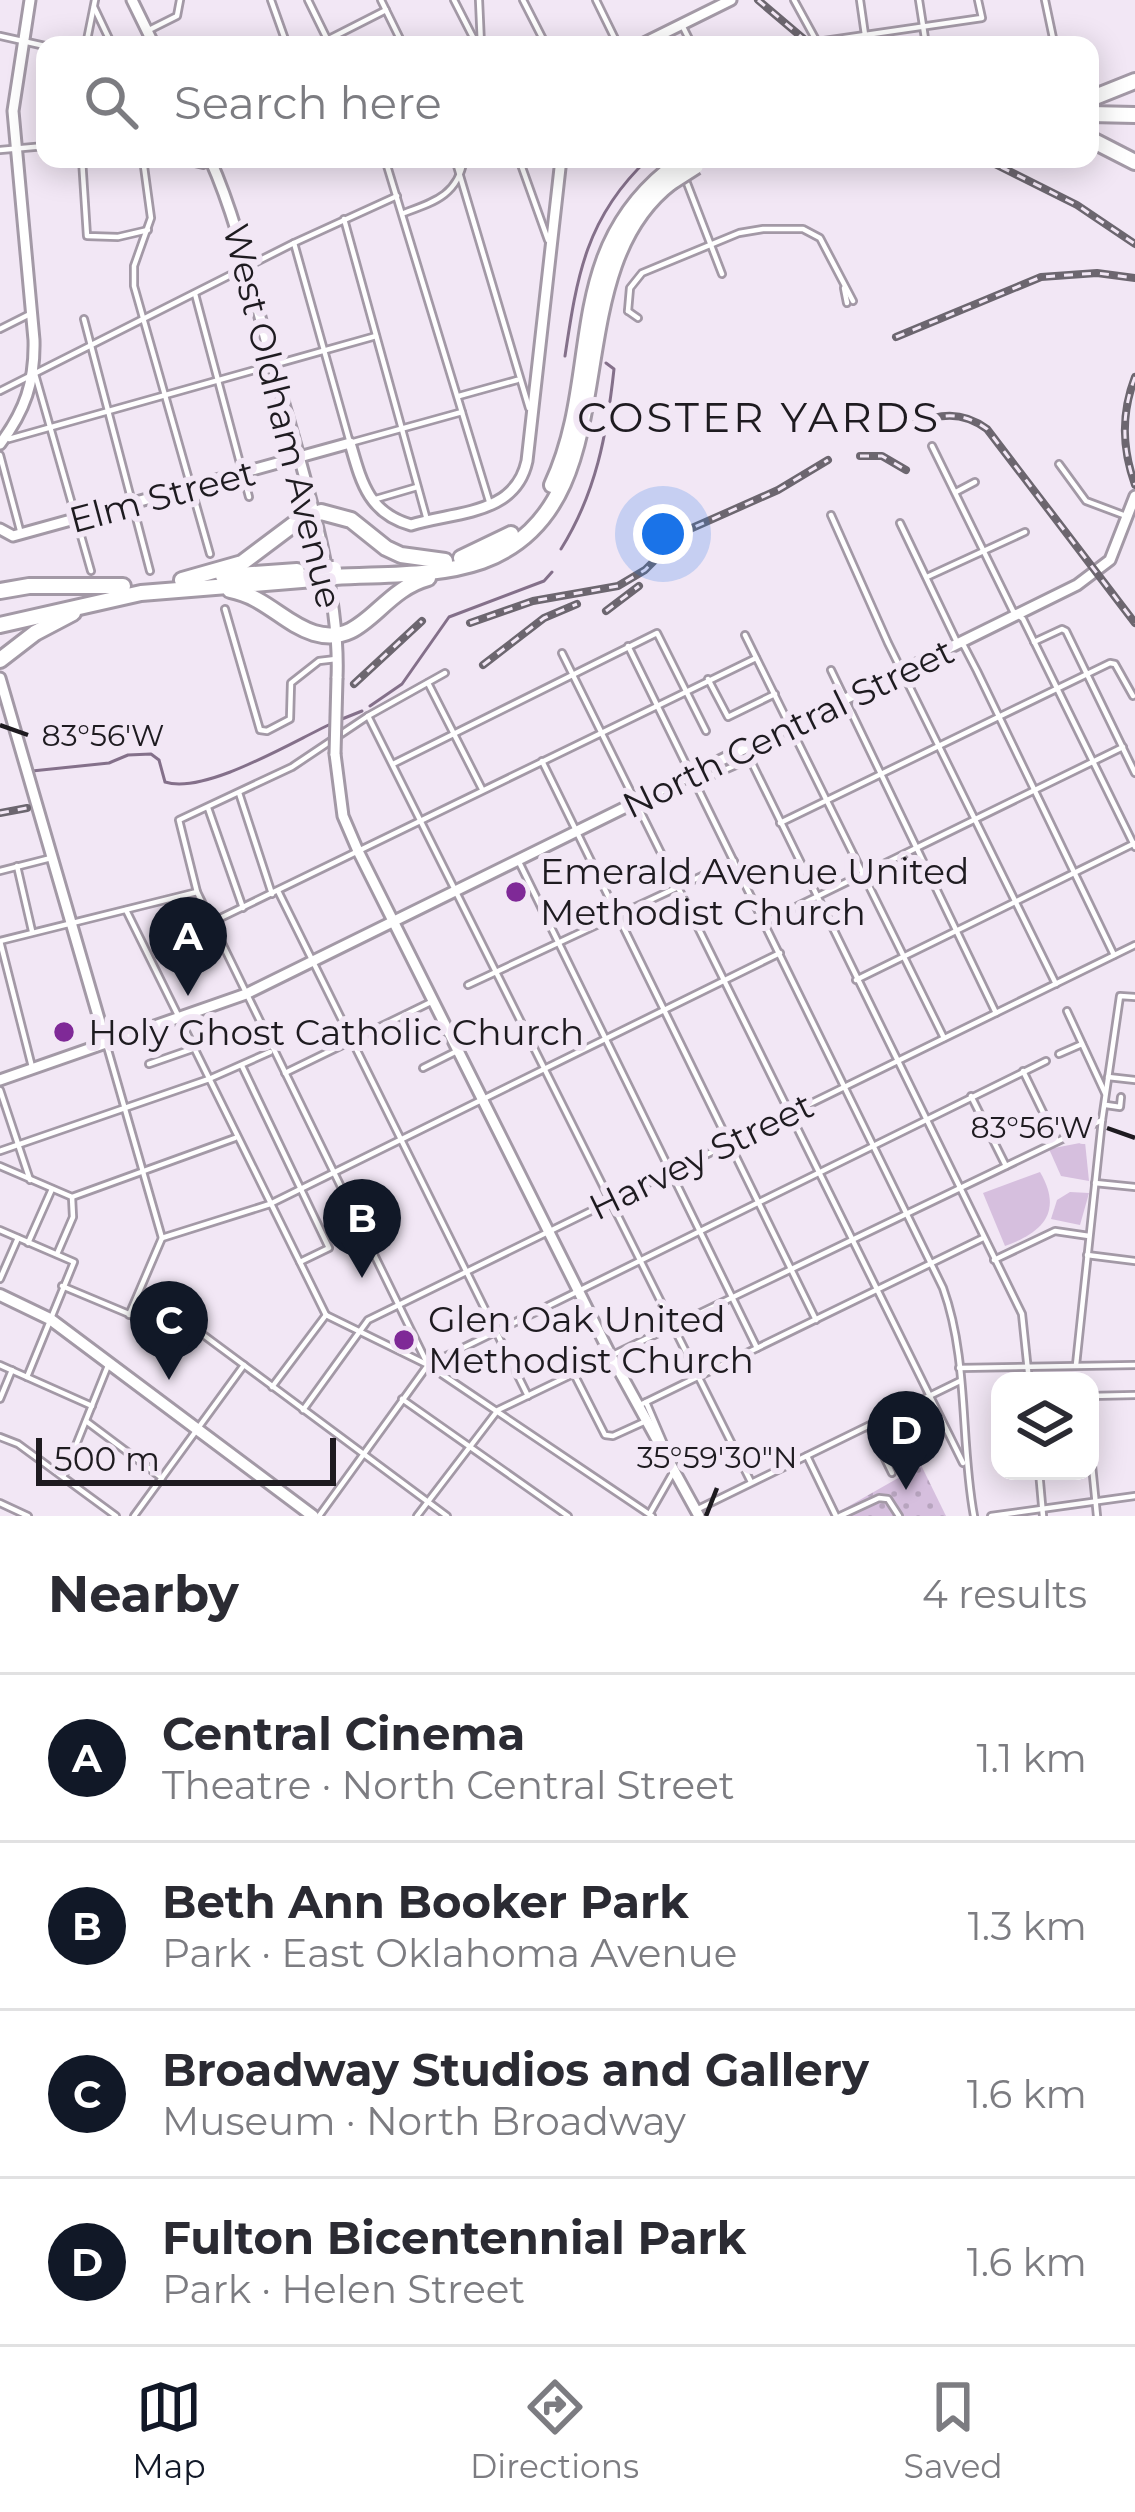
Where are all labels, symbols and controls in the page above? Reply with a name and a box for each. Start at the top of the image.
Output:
search box [36,36,1099,168]
icon: search [78,69,144,135]
text: Search here [174,75,442,130]
street label: West Oldham Avenue [214,219,352,613]
district label: COSTER YARDS [577,391,941,443]
street label: Elm Street [64,450,260,542]
your location [633,504,693,564]
street label: North Central Street [615,629,961,827]
text: 83°56'W [42,717,164,754]
place label: Emerald Avenue United Methodist Church [540,849,969,934]
marker: Emerald Avenue United Methodist Church [503,879,529,905]
pin: A [149,897,227,996]
place label: Holy Ghost Catholic Church [88,1010,584,1054]
marker: Holy Ghost Catholic Church [51,1019,77,1045]
street label: Harvey Street [582,1083,820,1229]
text: 83°56'W [971,1109,1093,1146]
pin: B [323,1179,401,1278]
pin: C [130,1281,208,1380]
place label: Glen Oak United Methodist Church [428,1297,754,1382]
marker: Glen Oak United Methodist Church [391,1327,417,1353]
map controls [991,1372,1099,1480]
button: layers [991,1372,1099,1480]
pin: D [867,1391,945,1490]
scale bar [36,1432,336,1485]
text: 500 m [54,1439,160,1479]
text: 35°59'30"N [637,1439,797,1476]
text: Nearby [48,1563,239,1625]
text: 4 results [922,1570,1087,1618]
text: Central Cinema [162,1706,525,1761]
text: A [72,1734,102,1782]
text: 1.1 km [976,1734,1087,1782]
text: Theatre · North Central Street [162,1761,735,1809]
text: Beth Ann Booker Park [162,1874,689,1929]
text: B [72,1902,102,1950]
text: 1.3 km [968,1902,1087,1950]
text: Park · East Oklahoma Avenue [162,1929,737,1977]
text: Broadway Studios and Gallery [162,2042,869,2097]
text: C [73,2070,101,2118]
text: 1.6 km [967,2070,1087,2118]
text: Museum · North Broadway [162,2097,686,2145]
text: Fulton Bicentennial Park [162,2210,746,2265]
text: D [71,2238,103,2286]
text: 1.6 km [967,2238,1087,2286]
text: Park · Helen Street [162,2265,525,2313]
tab: Map [132,2374,206,2486]
tab: Directions [470,2374,639,2486]
tab: Saved [904,2374,1003,2486]

